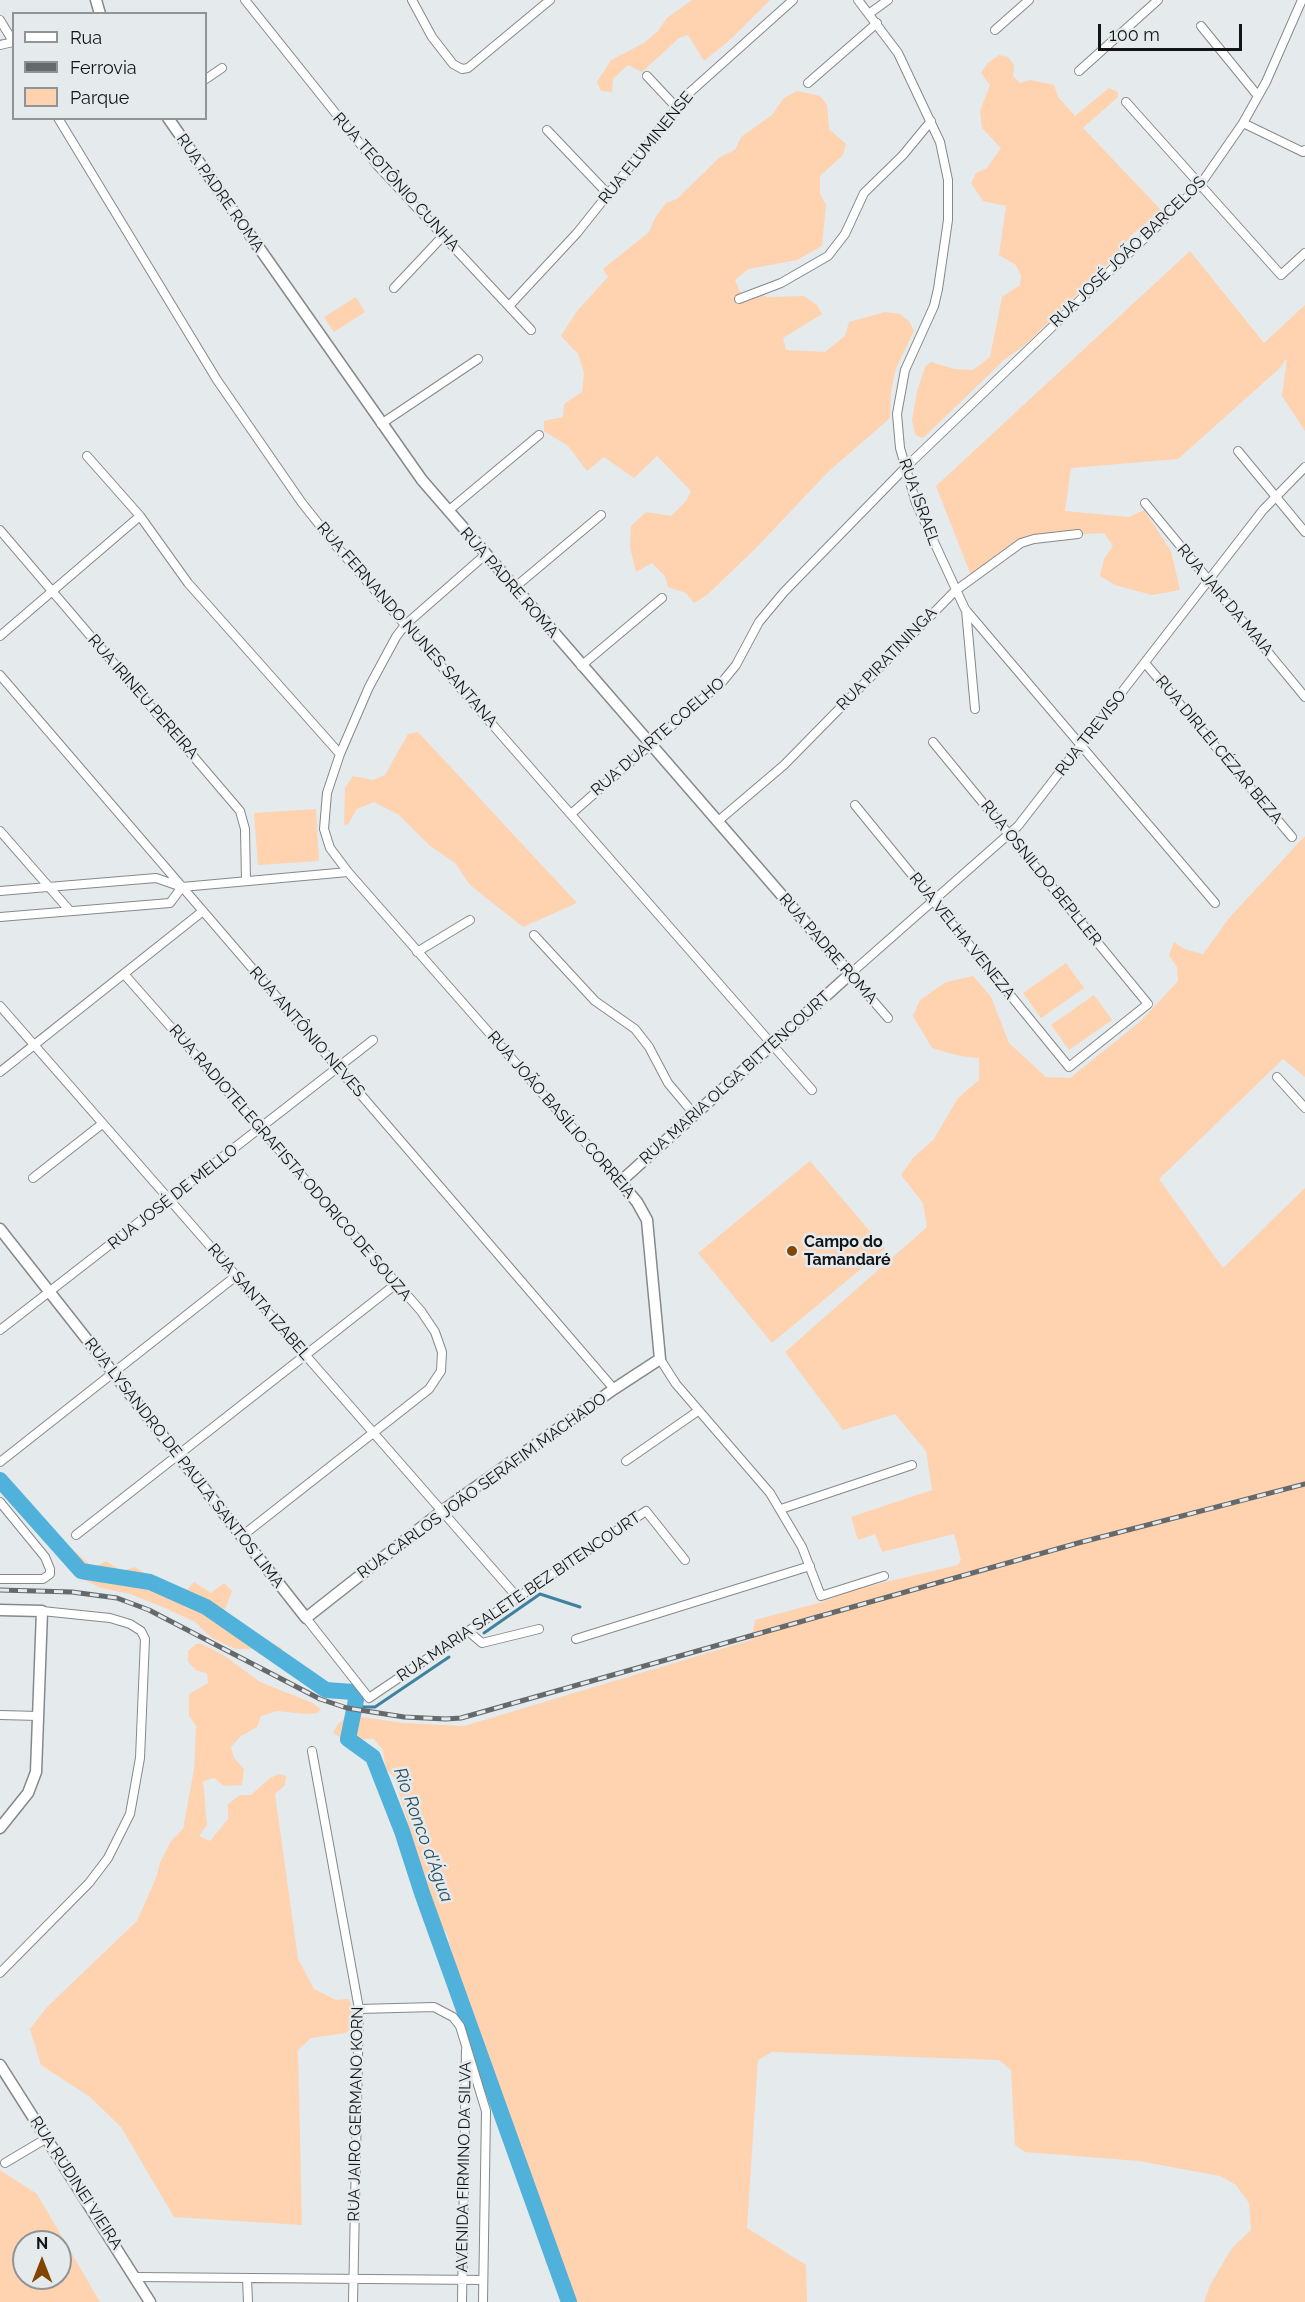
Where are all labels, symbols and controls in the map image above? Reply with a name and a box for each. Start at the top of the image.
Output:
legend [12,12,207,120]
scale bar [1101,12,1245,50]
text: 100 m [1109,24,1160,45]
text: Rua [70,27,102,48]
text: Ferrovia [70,57,137,78]
text: Parque [70,87,129,108]
street label: RUA FLUMINENSE [595,88,697,208]
street label: RUA TEOTÔNIO CUNHA [329,109,463,255]
street label: RUA PADRE ROMA [172,130,268,256]
street label: RUA JOSÉ JOÃO BARCELOS [1046,173,1210,331]
street label: RUA ISRAEL [894,456,944,548]
street label: RUA FERNANDO NUNES SANTANA [313,519,501,731]
street label: RUA PADRE ROMA [456,524,562,642]
street label: RUA JAIR DA MAIA [1173,540,1277,660]
street label: RUA PIRATININGA [833,604,941,714]
street label: RUA IRINEU PEREIRA [84,631,202,763]
street label: RUA DIRLEI CÉZAR BEZA [1151,672,1287,828]
street label: RUA DUARTE COELHO [587,674,729,800]
street label: RUA TREVISO [1052,686,1130,780]
street label: RUA OSNILDO BEPLLER [977,797,1105,949]
street label: RUA VELHA VENEZA [905,869,1019,1003]
street label: RUA PADRE ROMA [775,890,881,1008]
street label: RUA ANTÔNIO NEVES [245,963,369,1101]
street label: RUA MARIA OLGA BITTENCOURT [636,987,834,1169]
street label: RUA RADIOTELEGRAFISTA ODORICO DE SOUZA [165,1021,415,1305]
street label: RUA JOÃO BASÍLIO CORREIA [483,1028,639,1202]
street label: RUA JOSÉ DE MELLO [104,1140,242,1254]
place label: Campo do Tamandaré [804,1232,891,1270]
street label: RUA SANTA IZABEL [203,1240,315,1364]
marker: Campo do Tamandaré [785,1244,799,1258]
street label: RUA LYSANDRO DE PAULA SANTOS LIMA [80,1334,288,1592]
street label: RUA CARLOS JOÃO SERAFIM MACHADO [354,1389,610,1583]
street label: RUA MARIA SALETE BEZ BITENCOURT [393,1508,645,1686]
water label: Rio Ronco d'Água [389,1765,457,1905]
street label: RUA JAIRO GERMANO KORN [345,2006,367,2222]
street label: AVENIDA FIRMINO DA SILVA [453,2061,475,2273]
street label: RUA RUDINEI VIEIRA [26,2113,126,2253]
north arrow [12,2230,72,2290]

